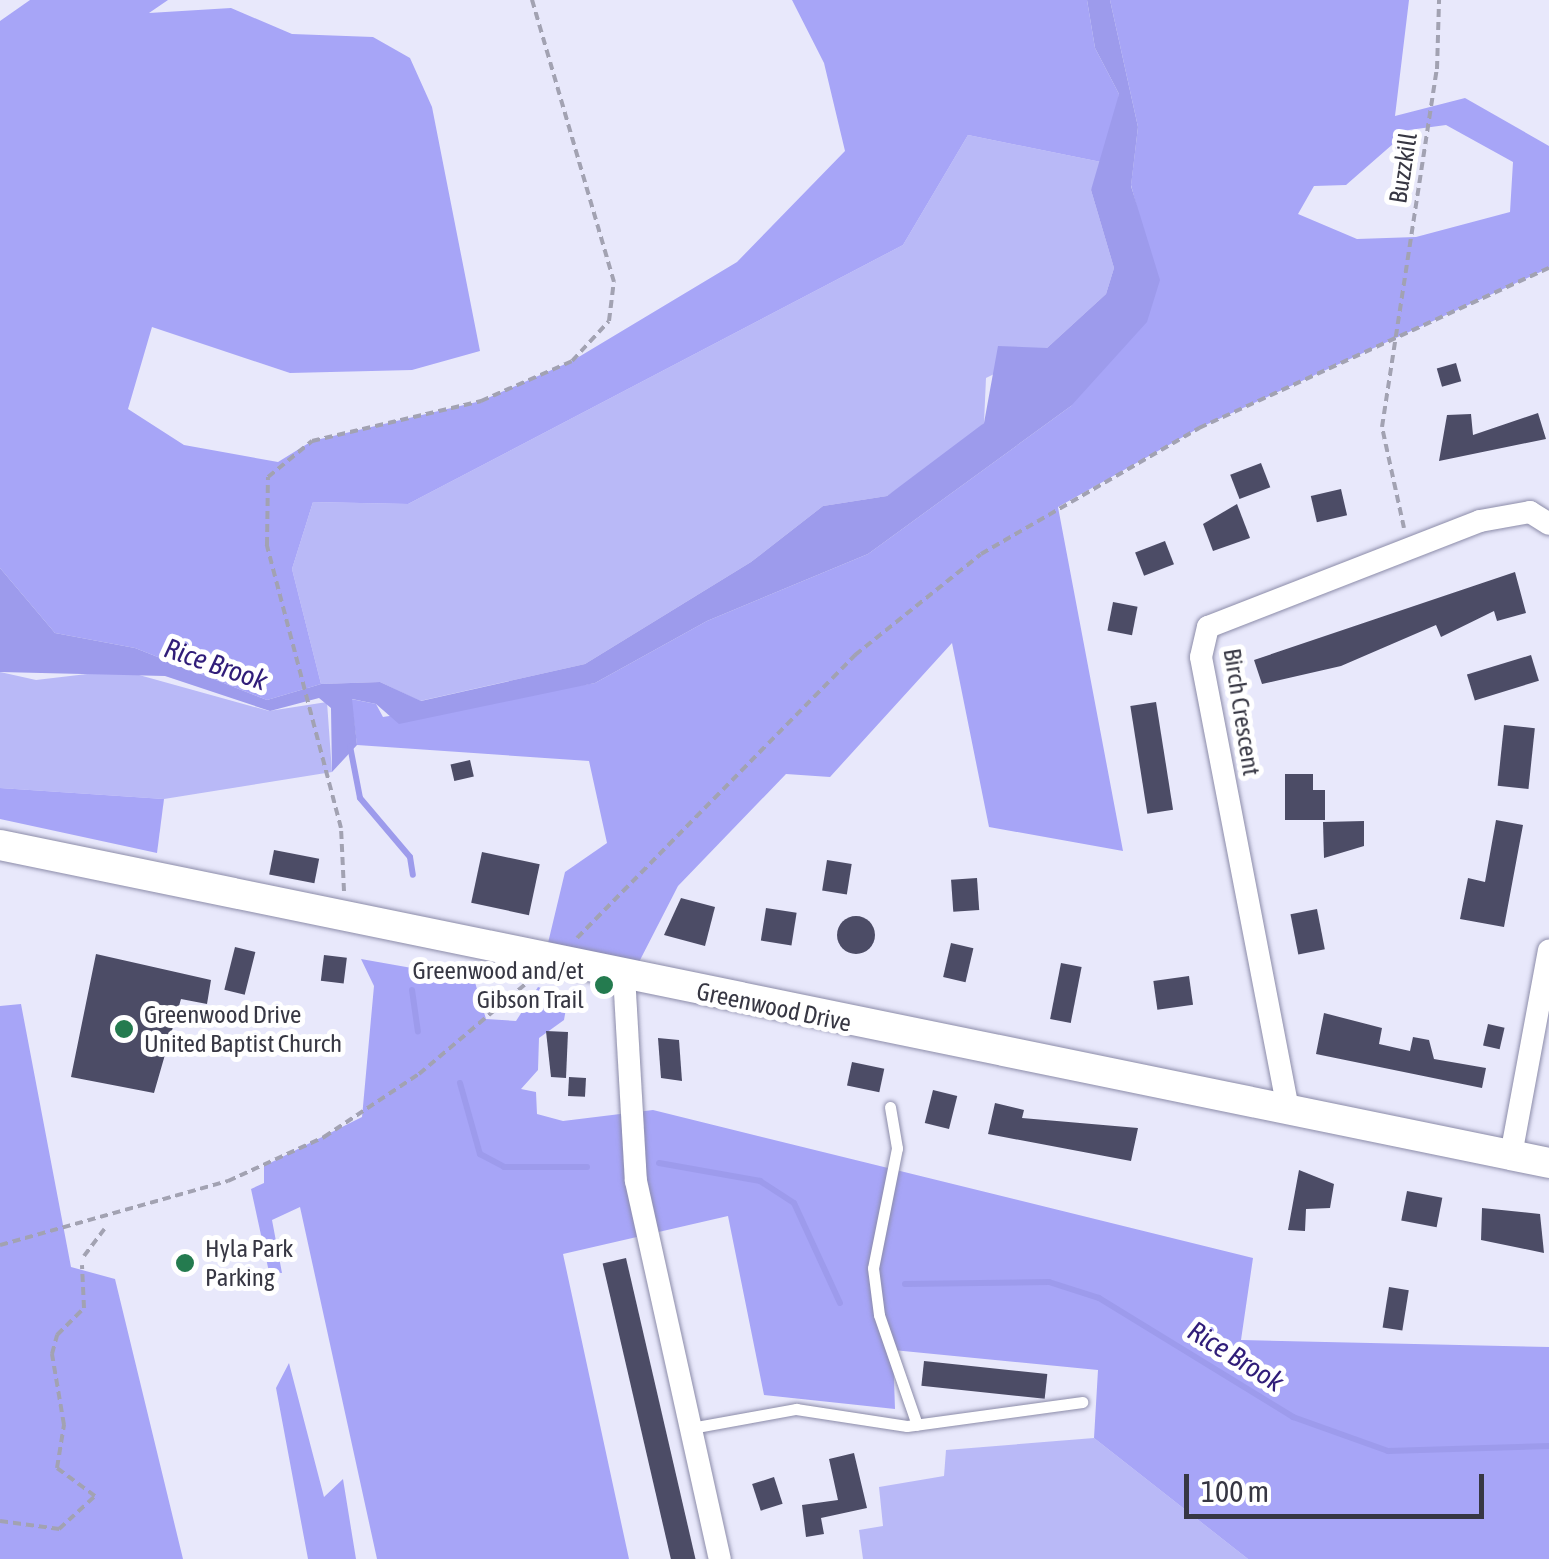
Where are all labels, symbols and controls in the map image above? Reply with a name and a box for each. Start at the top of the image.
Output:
street label: Buzzkill [1383,131,1423,205]
water label: Rice Brook [160,631,272,697]
street label: Birch Crescent [1217,646,1267,778]
place label: Greenwood and/et Gibson Trail [413,956,584,1015]
marker: Greenwood and/et Gibson Trail [593,974,615,996]
street label: Greenwood Drive [694,976,854,1038]
place label: Greenwood Drive United Baptist Church [144,1000,342,1059]
marker: Greenwood Drive United Baptist Church [113,1018,135,1040]
place label: Hyla Park Parking [205,1234,293,1293]
marker: Hyla Park Parking [174,1252,196,1274]
water label: Rice Brook [1182,1313,1290,1399]
scale bar [1189,1454,1489,1516]
text: 100 m [1201,1474,1269,1508]

